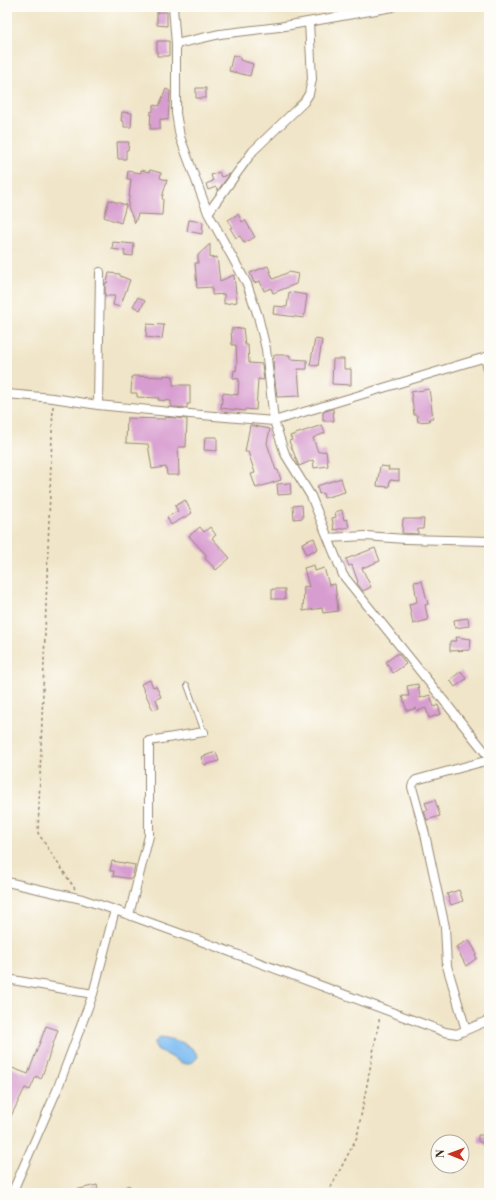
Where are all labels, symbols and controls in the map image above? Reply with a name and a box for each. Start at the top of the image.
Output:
north arrow [430,1134,470,1174]
text: N [434,1149,448,1158]

